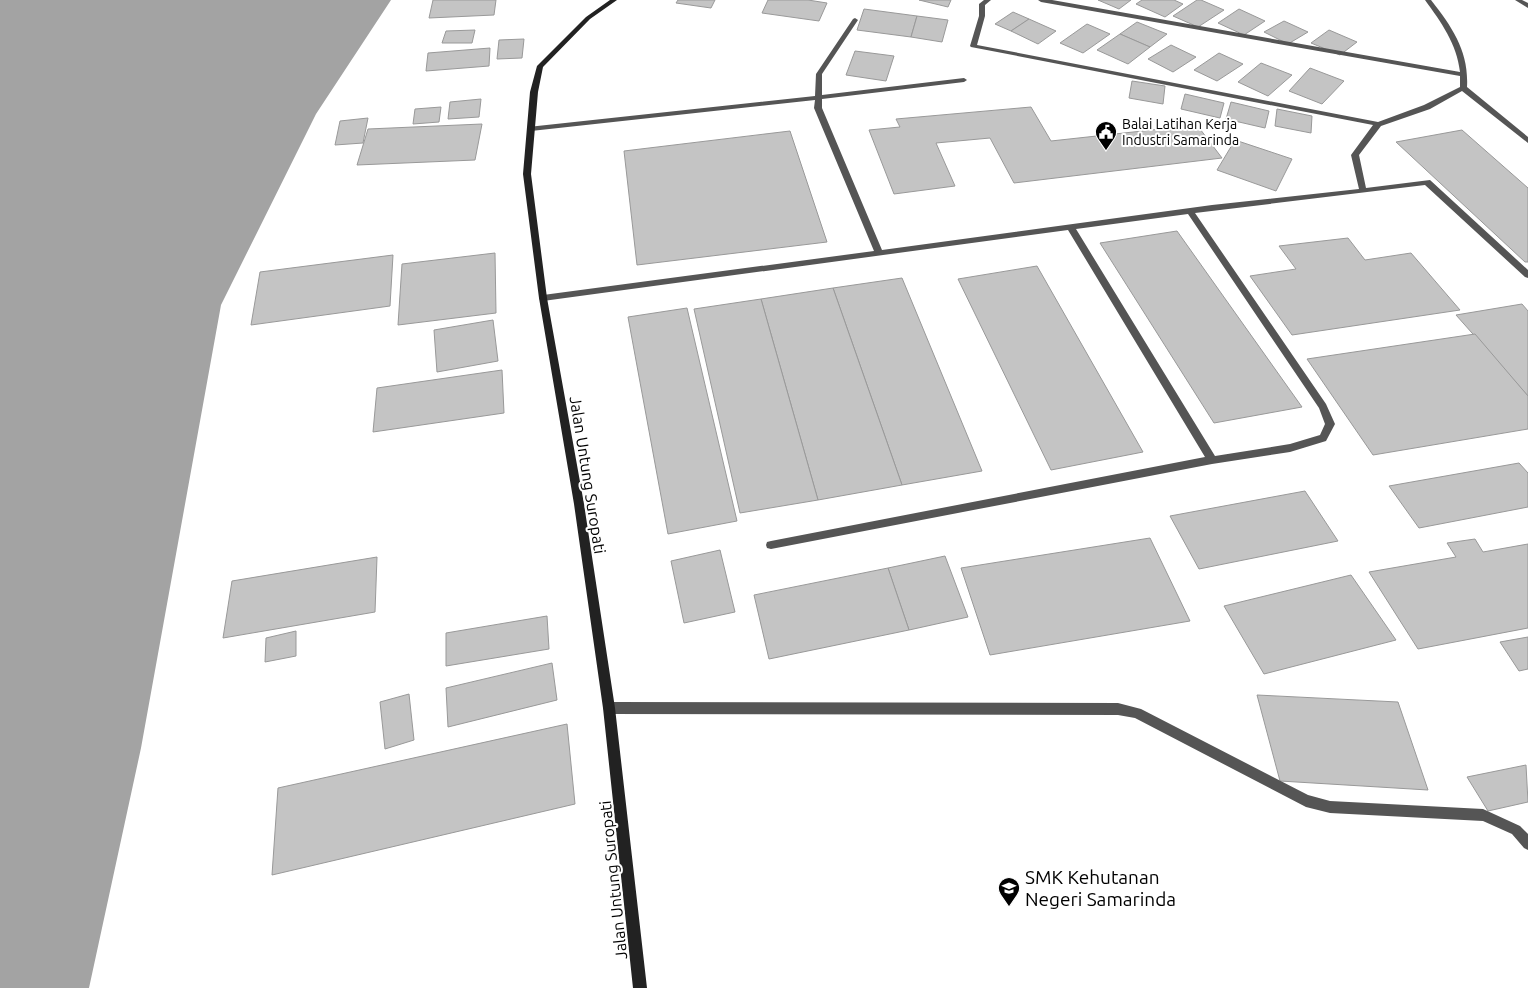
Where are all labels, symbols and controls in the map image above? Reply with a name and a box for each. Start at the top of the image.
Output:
place label: Balai Latihan Kerja Industri Samarinda [1122,116,1239,148]
public building icon: Balai Latihan Kerja Industri Samarinda [1094,120,1118,151]
street label: Jalan Untung Suropati [567,395,609,555]
street label: Jalan Untung Suropati [596,800,630,960]
place label: SMK Kehutanan Negeri Samarinda [1025,866,1176,910]
school or university icon: SMK Kehutanan Negeri Samarinda [997,876,1021,907]

